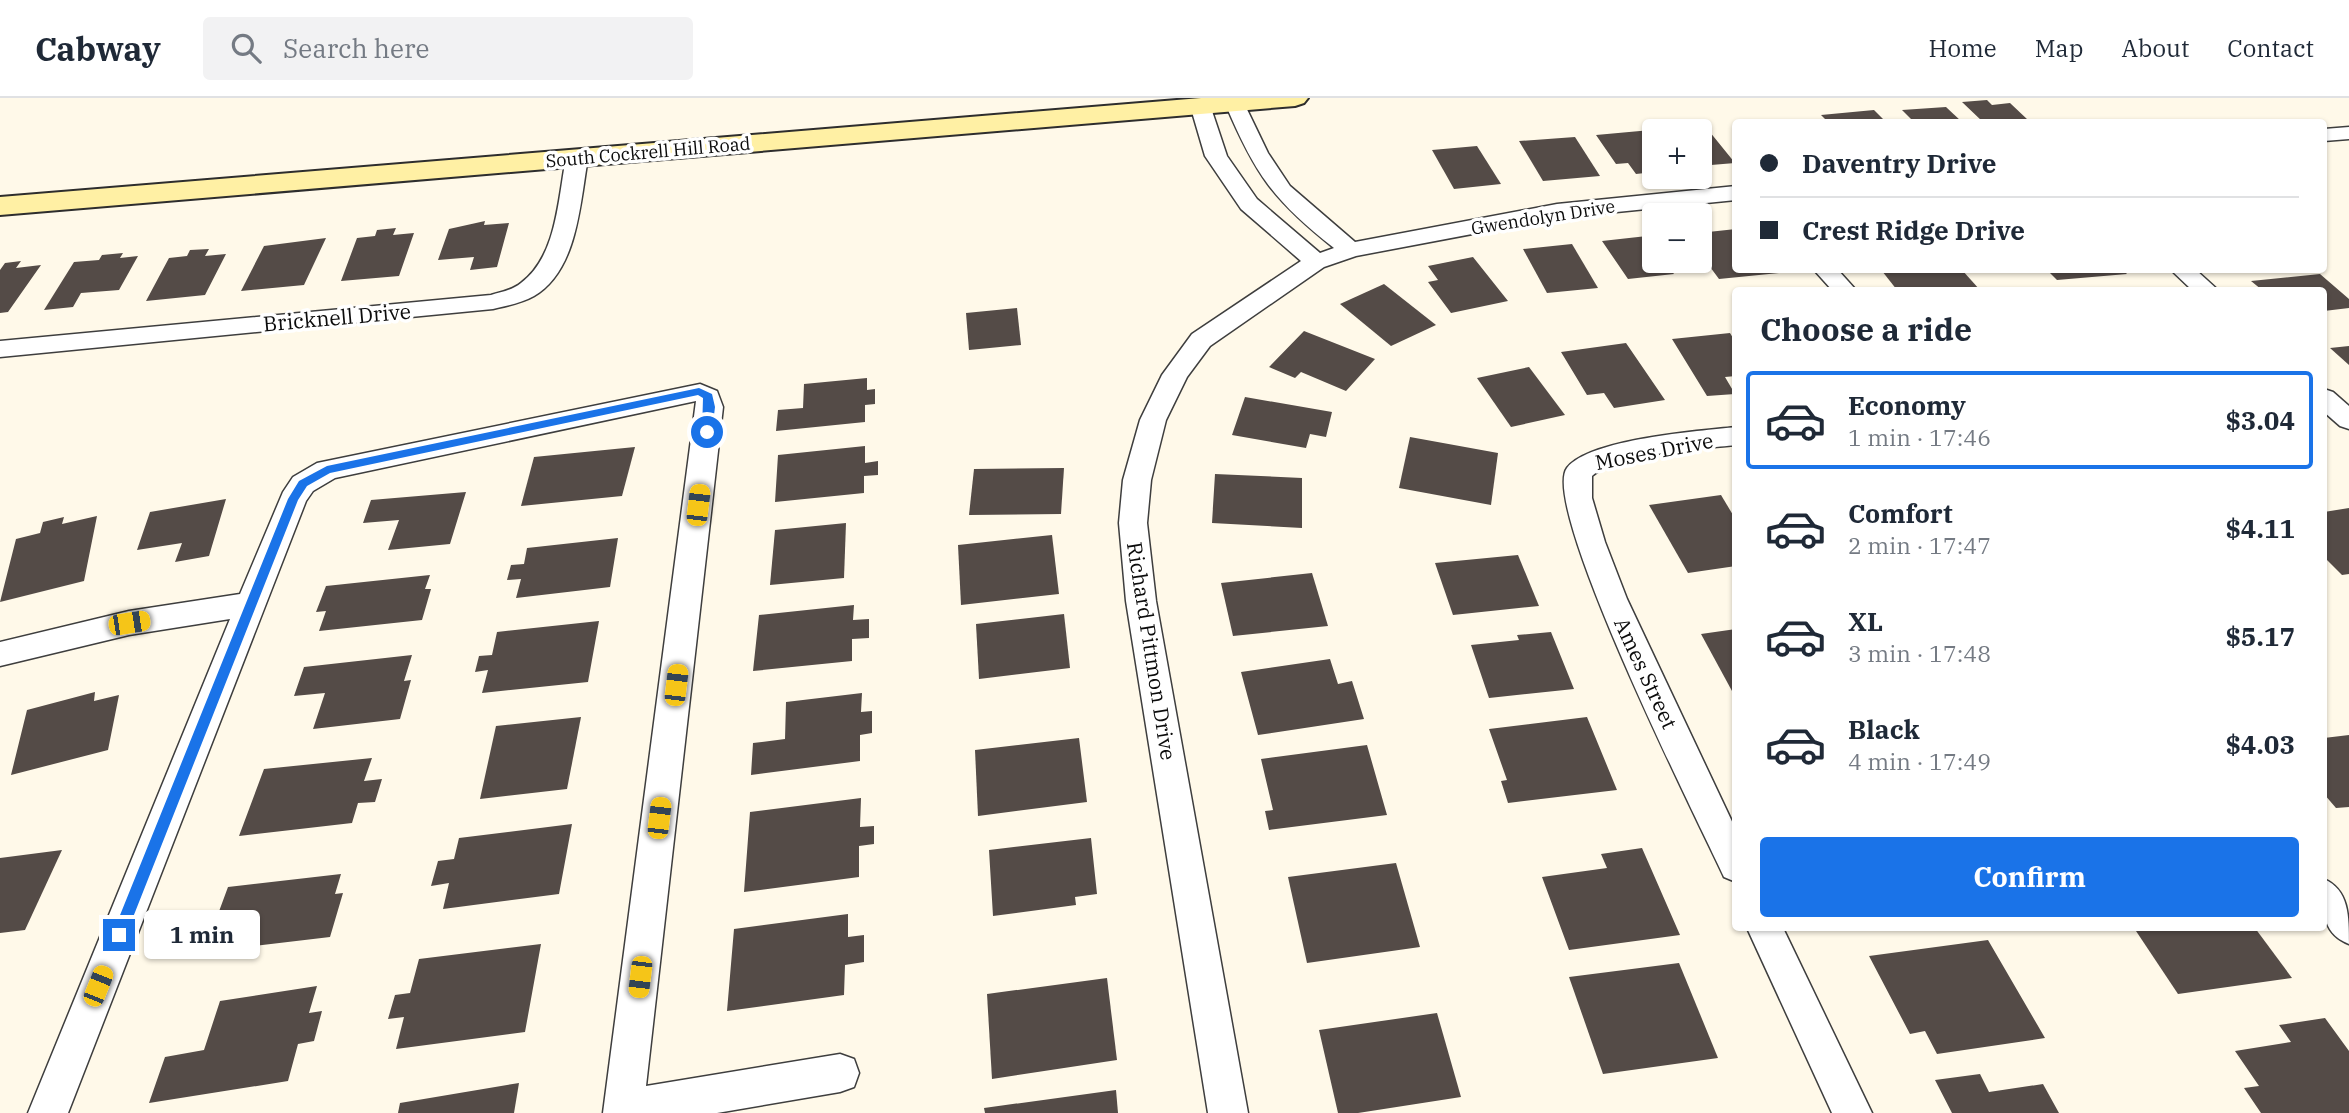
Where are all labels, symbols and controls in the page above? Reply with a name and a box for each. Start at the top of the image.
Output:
search box [203,17,693,80]
text: Cabway [35,27,161,70]
icon: search [227,29,265,67]
text: Search here [283,31,429,65]
text: Home [1929,32,1997,64]
text: Map [2035,32,2083,64]
text: About [2121,32,2189,64]
text: Contact [2227,32,2314,64]
map controls [1642,119,1712,273]
button: + [1642,119,1712,189]
street label: South Cockrell Hill Road [545,132,751,172]
text: Daventry Drive [1802,146,1997,180]
street label: Gwendolyn Drive [1469,194,1617,240]
button: − [1642,203,1712,273]
text: Crest Ridge Drive [1802,213,2025,247]
street label: Bricknell Drive [262,297,412,337]
text: Choose a ride [1760,308,1972,350]
text: Economy [1848,388,1966,422]
icon: car [1764,389,1827,452]
text: $3.04 [2225,403,2295,437]
route start [691,416,723,448]
text: 1 min · 17:46 [1848,422,1991,452]
street label: Moses Drive [1593,426,1715,476]
car [686,483,711,527]
text: Comfort [1848,496,1953,530]
icon: car [1764,497,1827,560]
text: $4.11 [2225,511,2295,545]
text: 2 min · 17:47 [1848,530,1991,560]
street label: Richard Pittmon Drive [1121,540,1183,762]
text: XL [1848,604,1883,638]
icon: car [1764,605,1827,668]
car [107,609,152,637]
street label: Ames Street [1608,613,1684,733]
text: $5.17 [2225,619,2295,653]
text: 3 min · 17:48 [1848,638,1991,668]
car [664,663,689,707]
text: Black [1848,712,1920,746]
icon: car [1764,713,1827,776]
text: $4.03 [2225,727,2295,761]
text: 4 min · 17:49 [1848,746,1991,776]
car [647,796,672,840]
button: Confirm [1760,837,2299,917]
callout: 1 min [144,910,259,960]
route end [103,919,135,951]
text: 1 min [170,919,234,949]
car [628,955,653,999]
car [81,963,116,1009]

